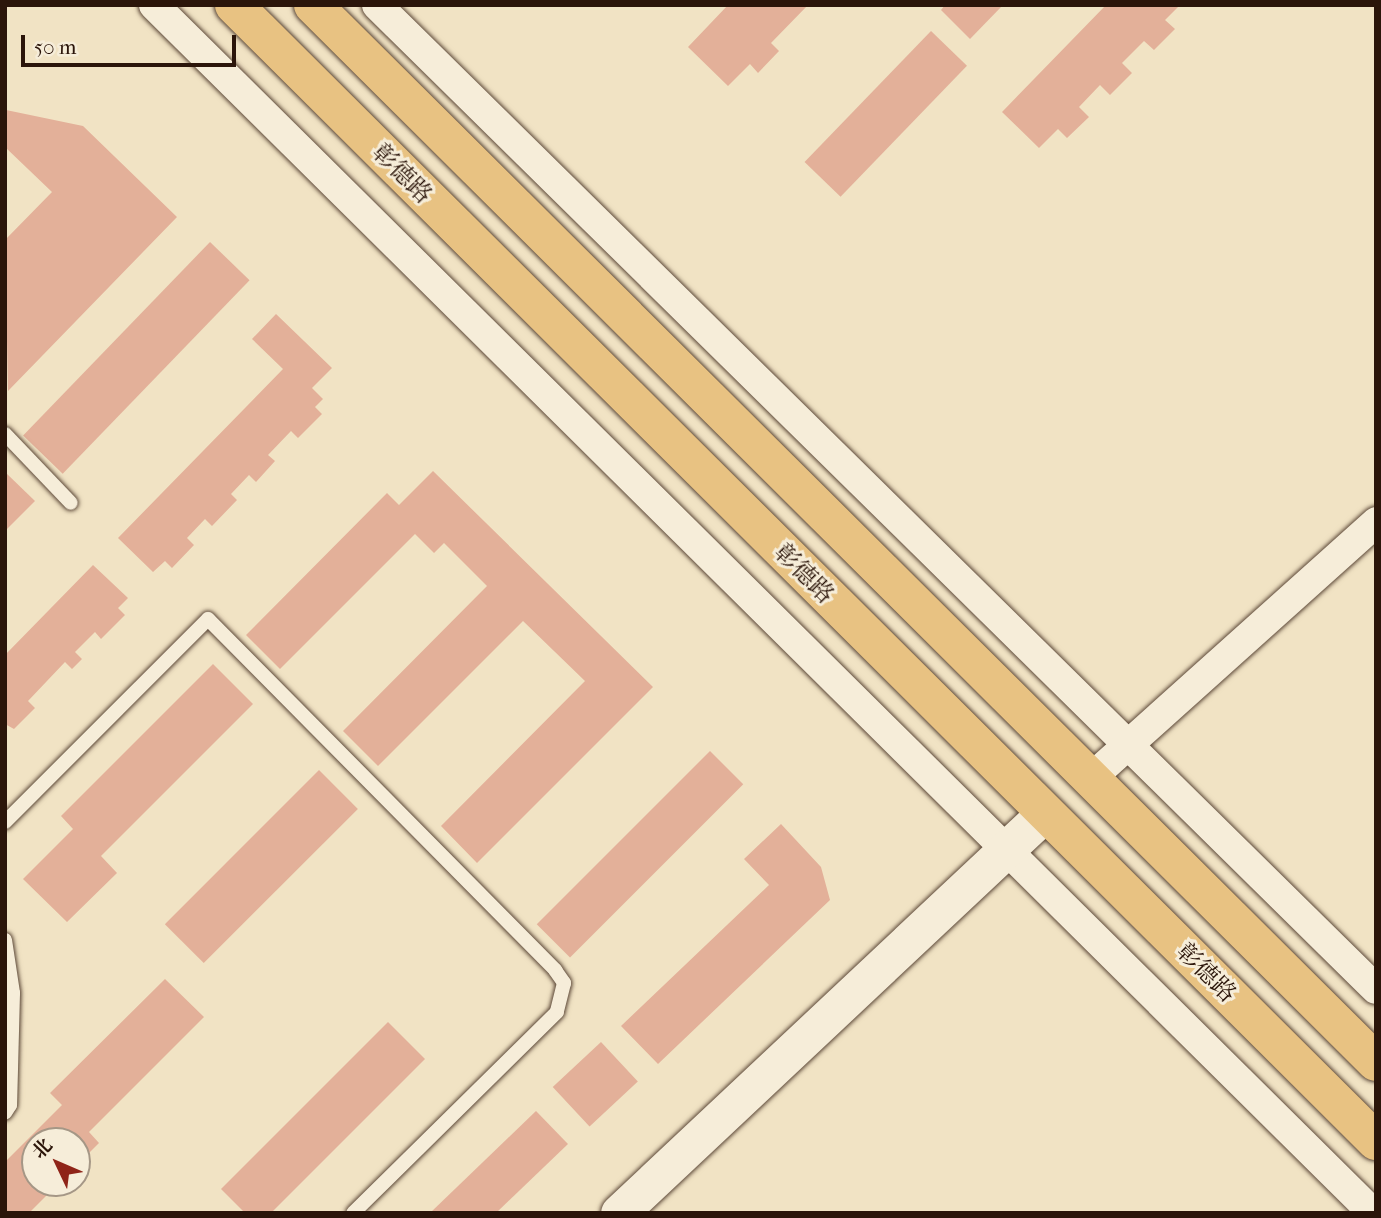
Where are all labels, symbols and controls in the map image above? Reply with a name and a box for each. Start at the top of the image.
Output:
scale bar [24,21,240,65]
text: 50 m [34,35,77,59]
street label: 彰德路 [366,138,438,210]
street label: 彰德路 [768,538,840,610]
street label: 彰德路 [1170,937,1242,1009]
north arrow [21,1127,91,1197]
text: 北 [28,1134,57,1163]

